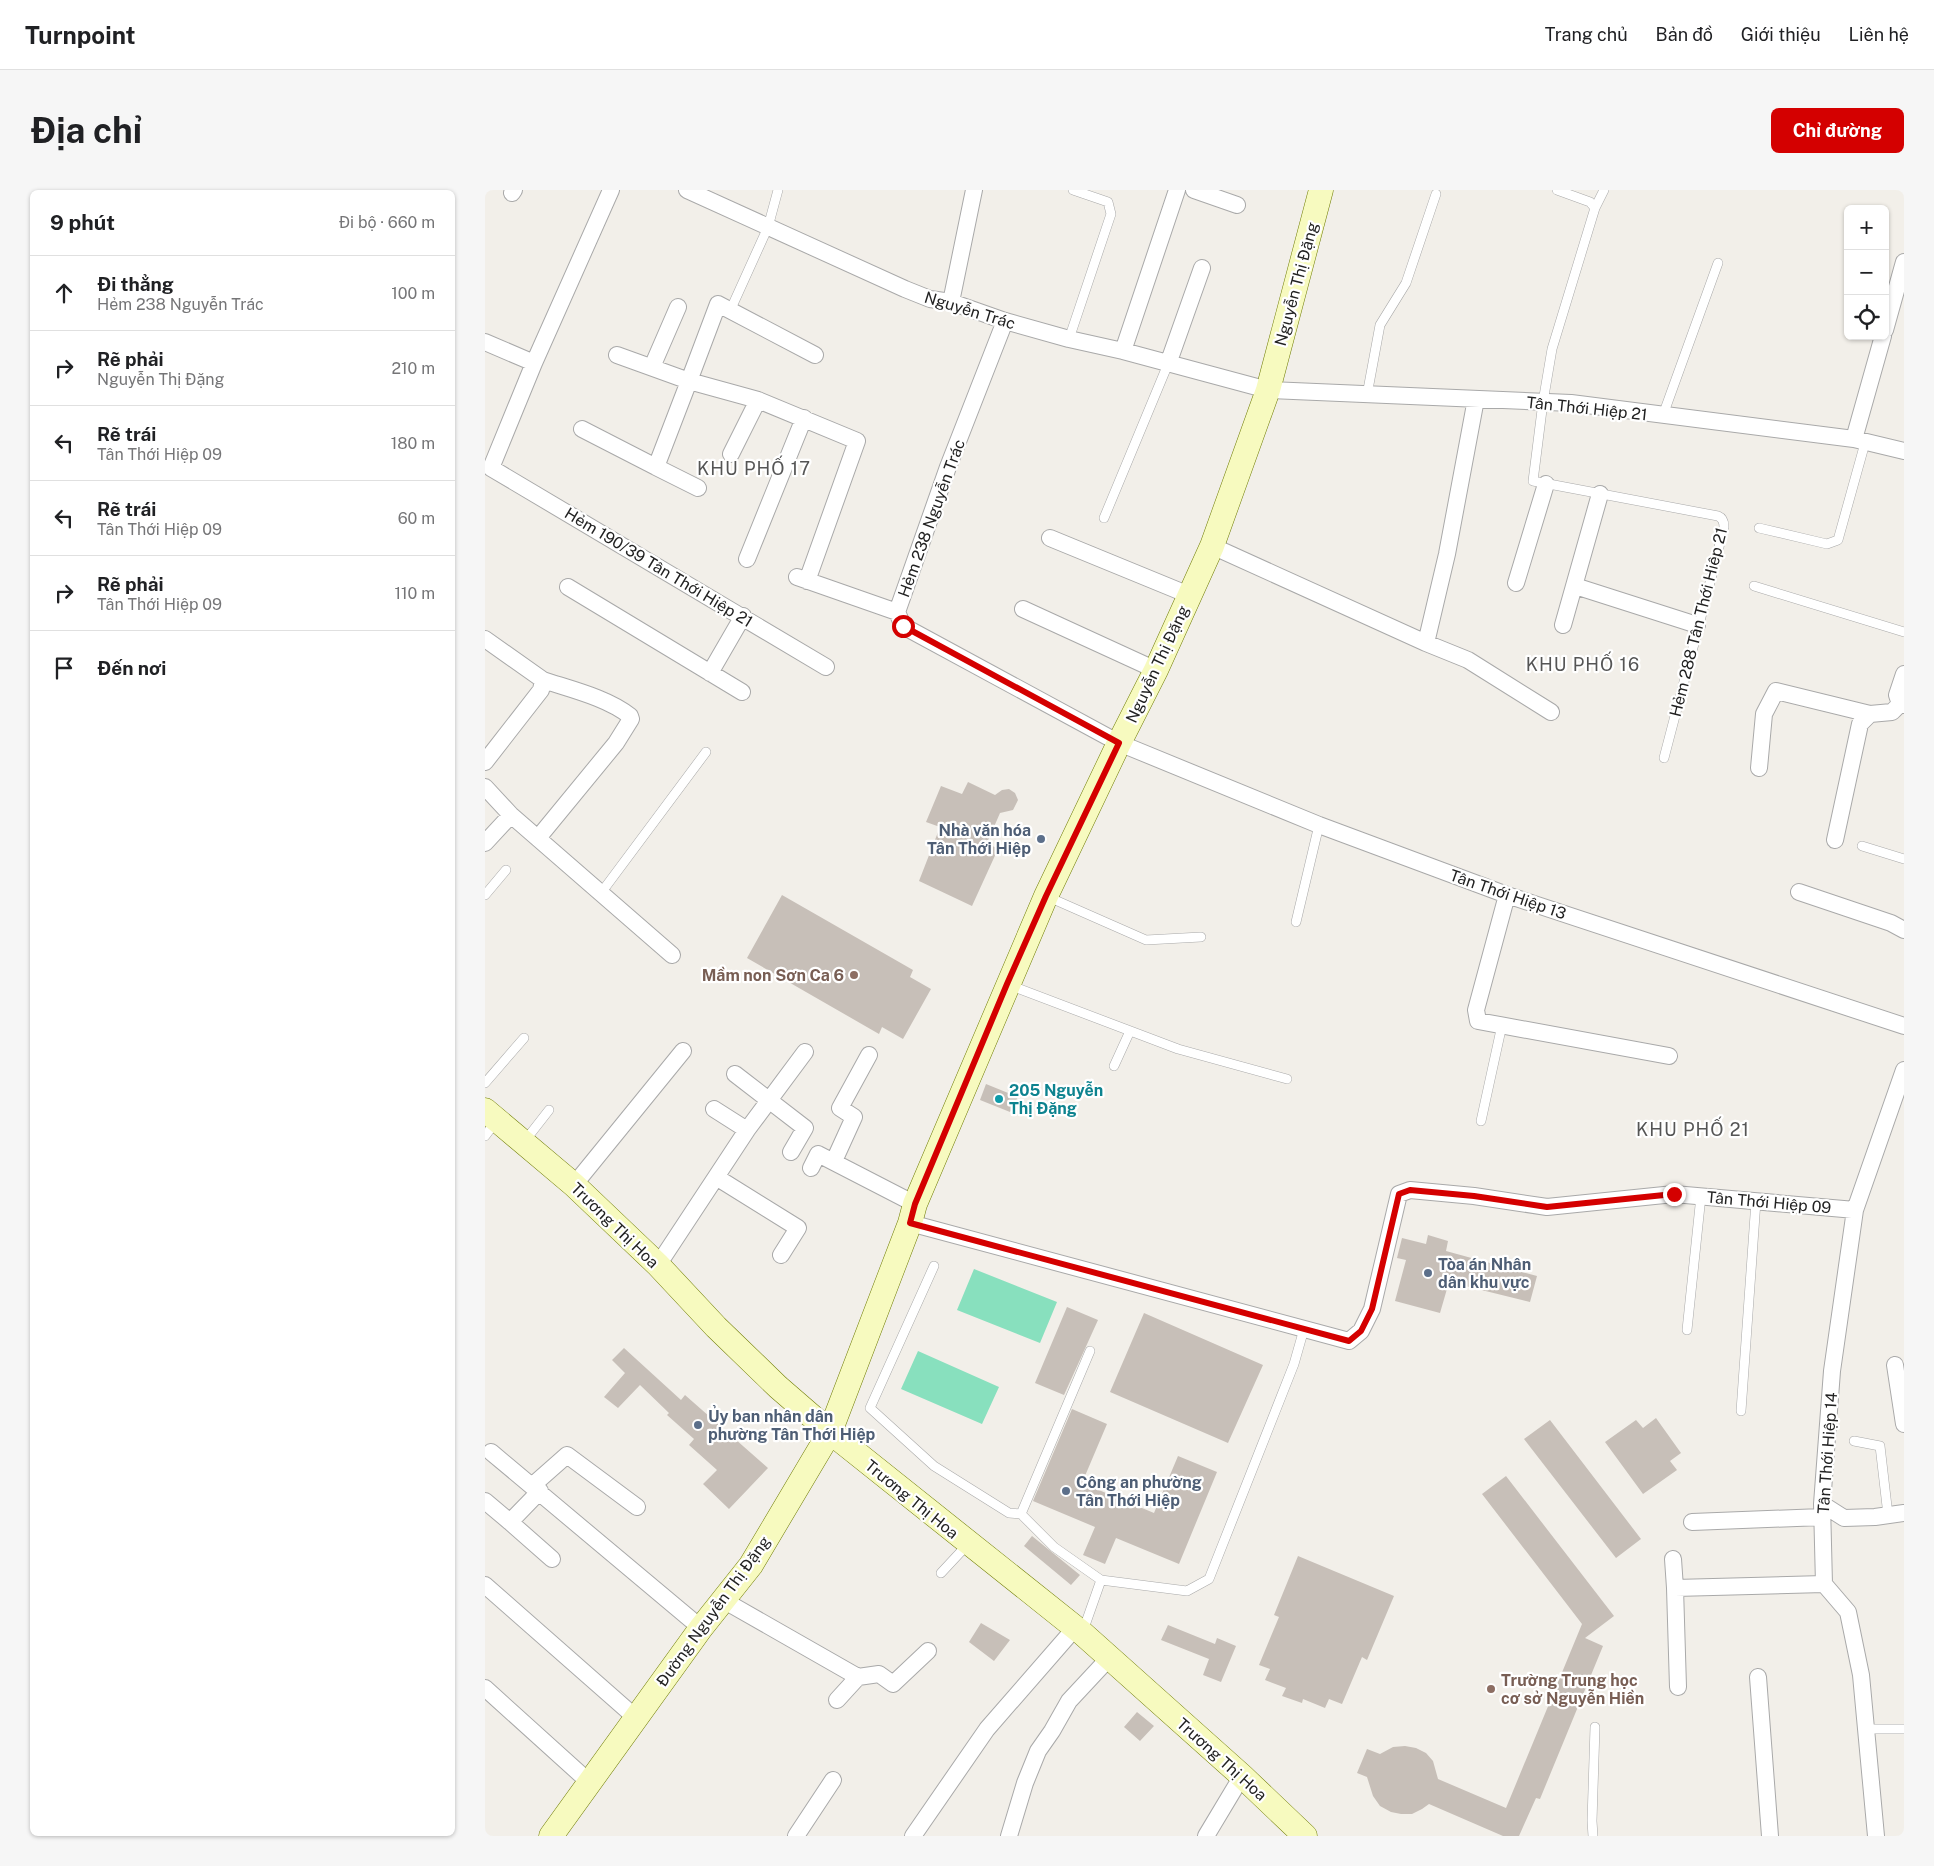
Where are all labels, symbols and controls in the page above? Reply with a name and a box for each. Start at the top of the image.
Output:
text: Turnpoint [25,21,135,49]
text: Trang chủ [1545,24,1628,45]
text: Bản đồ [1656,24,1713,45]
text: Giới thiệu [1741,24,1821,45]
text: Liên hệ [1849,24,1909,45]
button: Chỉ đường [1771,108,1904,153]
text: Địa chỉ [30,110,142,151]
map controls [1844,205,1889,340]
button: + [1844,205,1889,250]
text: 9 phút [50,210,115,235]
text: Đi bộ · 660 m [339,213,435,232]
street label: Nguyễn Thị Đặng [1271,220,1322,348]
button: − [1844,250,1889,295]
text: Đi thẳng [97,273,174,295]
icon: ahead [50,279,78,307]
text: 100 m [391,284,435,303]
street label: Nguyễn Trác [922,288,1018,333]
text: Hẻm 238 Nguyễn Trác [97,295,264,314]
button: locate [1844,295,1889,340]
text: Rẽ phải [97,348,164,370]
icon: right [50,354,78,382]
text: 210 m [391,359,435,378]
text: Nguyễn Thị Đặng [97,370,224,389]
street label: Tân Thới Hiệp 21 [1526,393,1648,424]
text: Rẽ trái [97,423,156,445]
icon: left [50,429,78,457]
text: 180 m [391,434,435,453]
street label: Hẻm 238 Nguyễn Trác [894,437,969,600]
text: Tân Thới Hiệp 09 [97,445,222,464]
district label: KHU PHỐ 17 [697,455,811,479]
text: Rẽ trái [97,498,156,520]
icon: left [50,504,78,532]
street label: Hẻm 190/39 Tân Thới Hiệp 21 [561,504,756,631]
text: 60 m [398,509,435,528]
text: Tân Thới Hiệp 09 [97,520,222,539]
street label: Hẻm 288 Tân Thới Hiêp 21 [1666,526,1731,719]
text: Rẽ phải [97,573,164,595]
icon: right [50,579,78,607]
text: 110 m [394,584,435,603]
text: Tân Thới Hiệp 09 [97,595,222,614]
street label: Nguyễn Thị Đặng [1122,602,1193,726]
route start [892,615,915,638]
district label: KHU PHỐ 16 [1526,651,1640,675]
icon: arrive [50,654,78,682]
text: Đến nơi [97,657,166,679]
place label: Nhà văn hóa Tân Thới Hiệp [927,821,1031,858]
marker: Nhà văn hóa Tân Thới Hiệp [1035,833,1047,845]
street label: Tân Thới Hiệp 13 [1447,866,1569,923]
place label: Mầm non Sơn Ca 6 [702,966,844,985]
marker: Mầm non Sơn Ca 6 [848,969,860,981]
place label: 205 Nguyễn Thị Đặng [1009,1080,1103,1118]
marker: 205 Nguyễn Thị Đặng [993,1093,1005,1105]
district label: KHU PHỐ 21 [1636,1116,1750,1140]
street label: Trương Thị Hoa [567,1179,662,1272]
route end [1663,1183,1686,1206]
street label: Tân Thới Hiệp 09 [1706,1188,1832,1217]
place label: Tòa án Nhân dân khu vực [1438,1255,1531,1292]
marker: Tòa án Nhân dân khu vực [1422,1267,1434,1279]
street label: Tân Thới Hiệp 14 [1814,1392,1841,1514]
place label: Ủy ban nhân dân phường Tân Thới Hiệp [708,1404,876,1444]
marker: Ủy ban nhân dân phường Tân Thới Hiệp [692,1419,704,1431]
street label: Trương Thị Hoa [861,1456,962,1543]
place label: Công an phường Tân Thới Hiệp [1076,1473,1202,1510]
marker: Công an phường Tân Thới Hiệp [1060,1485,1072,1497]
street label: Đường Nguyễn Thị Đặng [652,1532,774,1690]
place label: Trường Trung học cơ sở Nguyễn Hiền [1501,1671,1644,1708]
marker: Trường Trung học cơ sở Nguyễn Hiền [1485,1683,1497,1695]
street label: Trương Thị Hoa [1173,1714,1271,1805]

